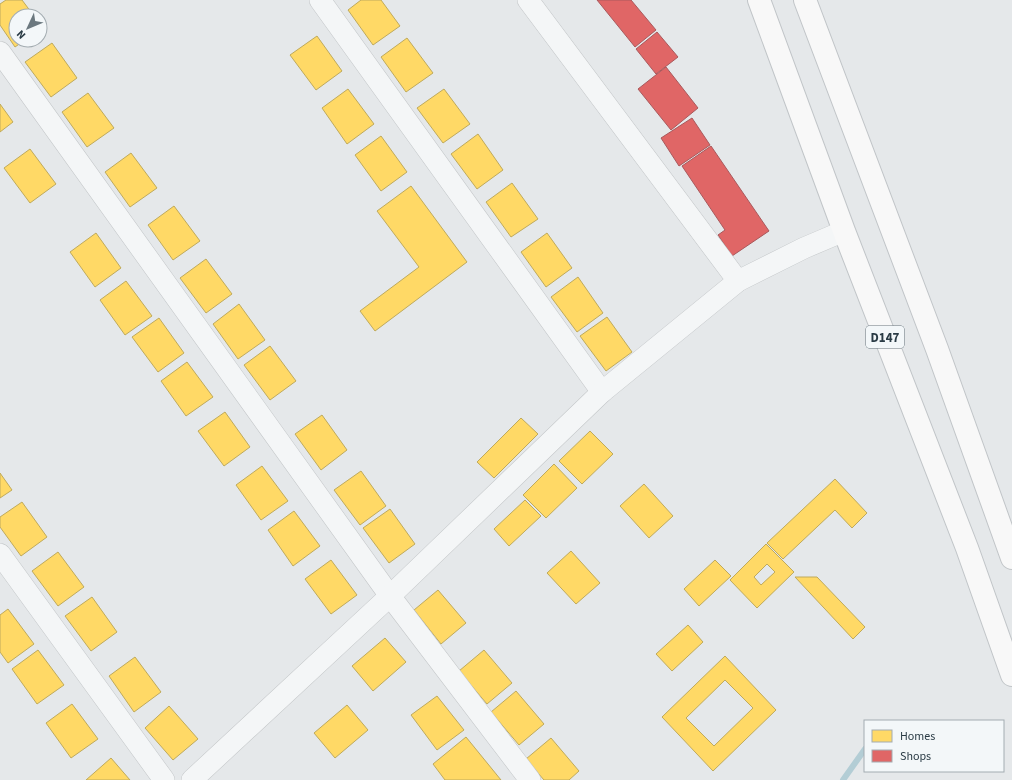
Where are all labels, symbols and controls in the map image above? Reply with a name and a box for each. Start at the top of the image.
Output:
north arrow [8,8,48,48]
text: N [13,27,29,42]
road number: D147 [866,326,904,348]
legend [864,720,1004,772]
text: Homes [900,728,935,745]
text: Shops [900,748,931,765]

